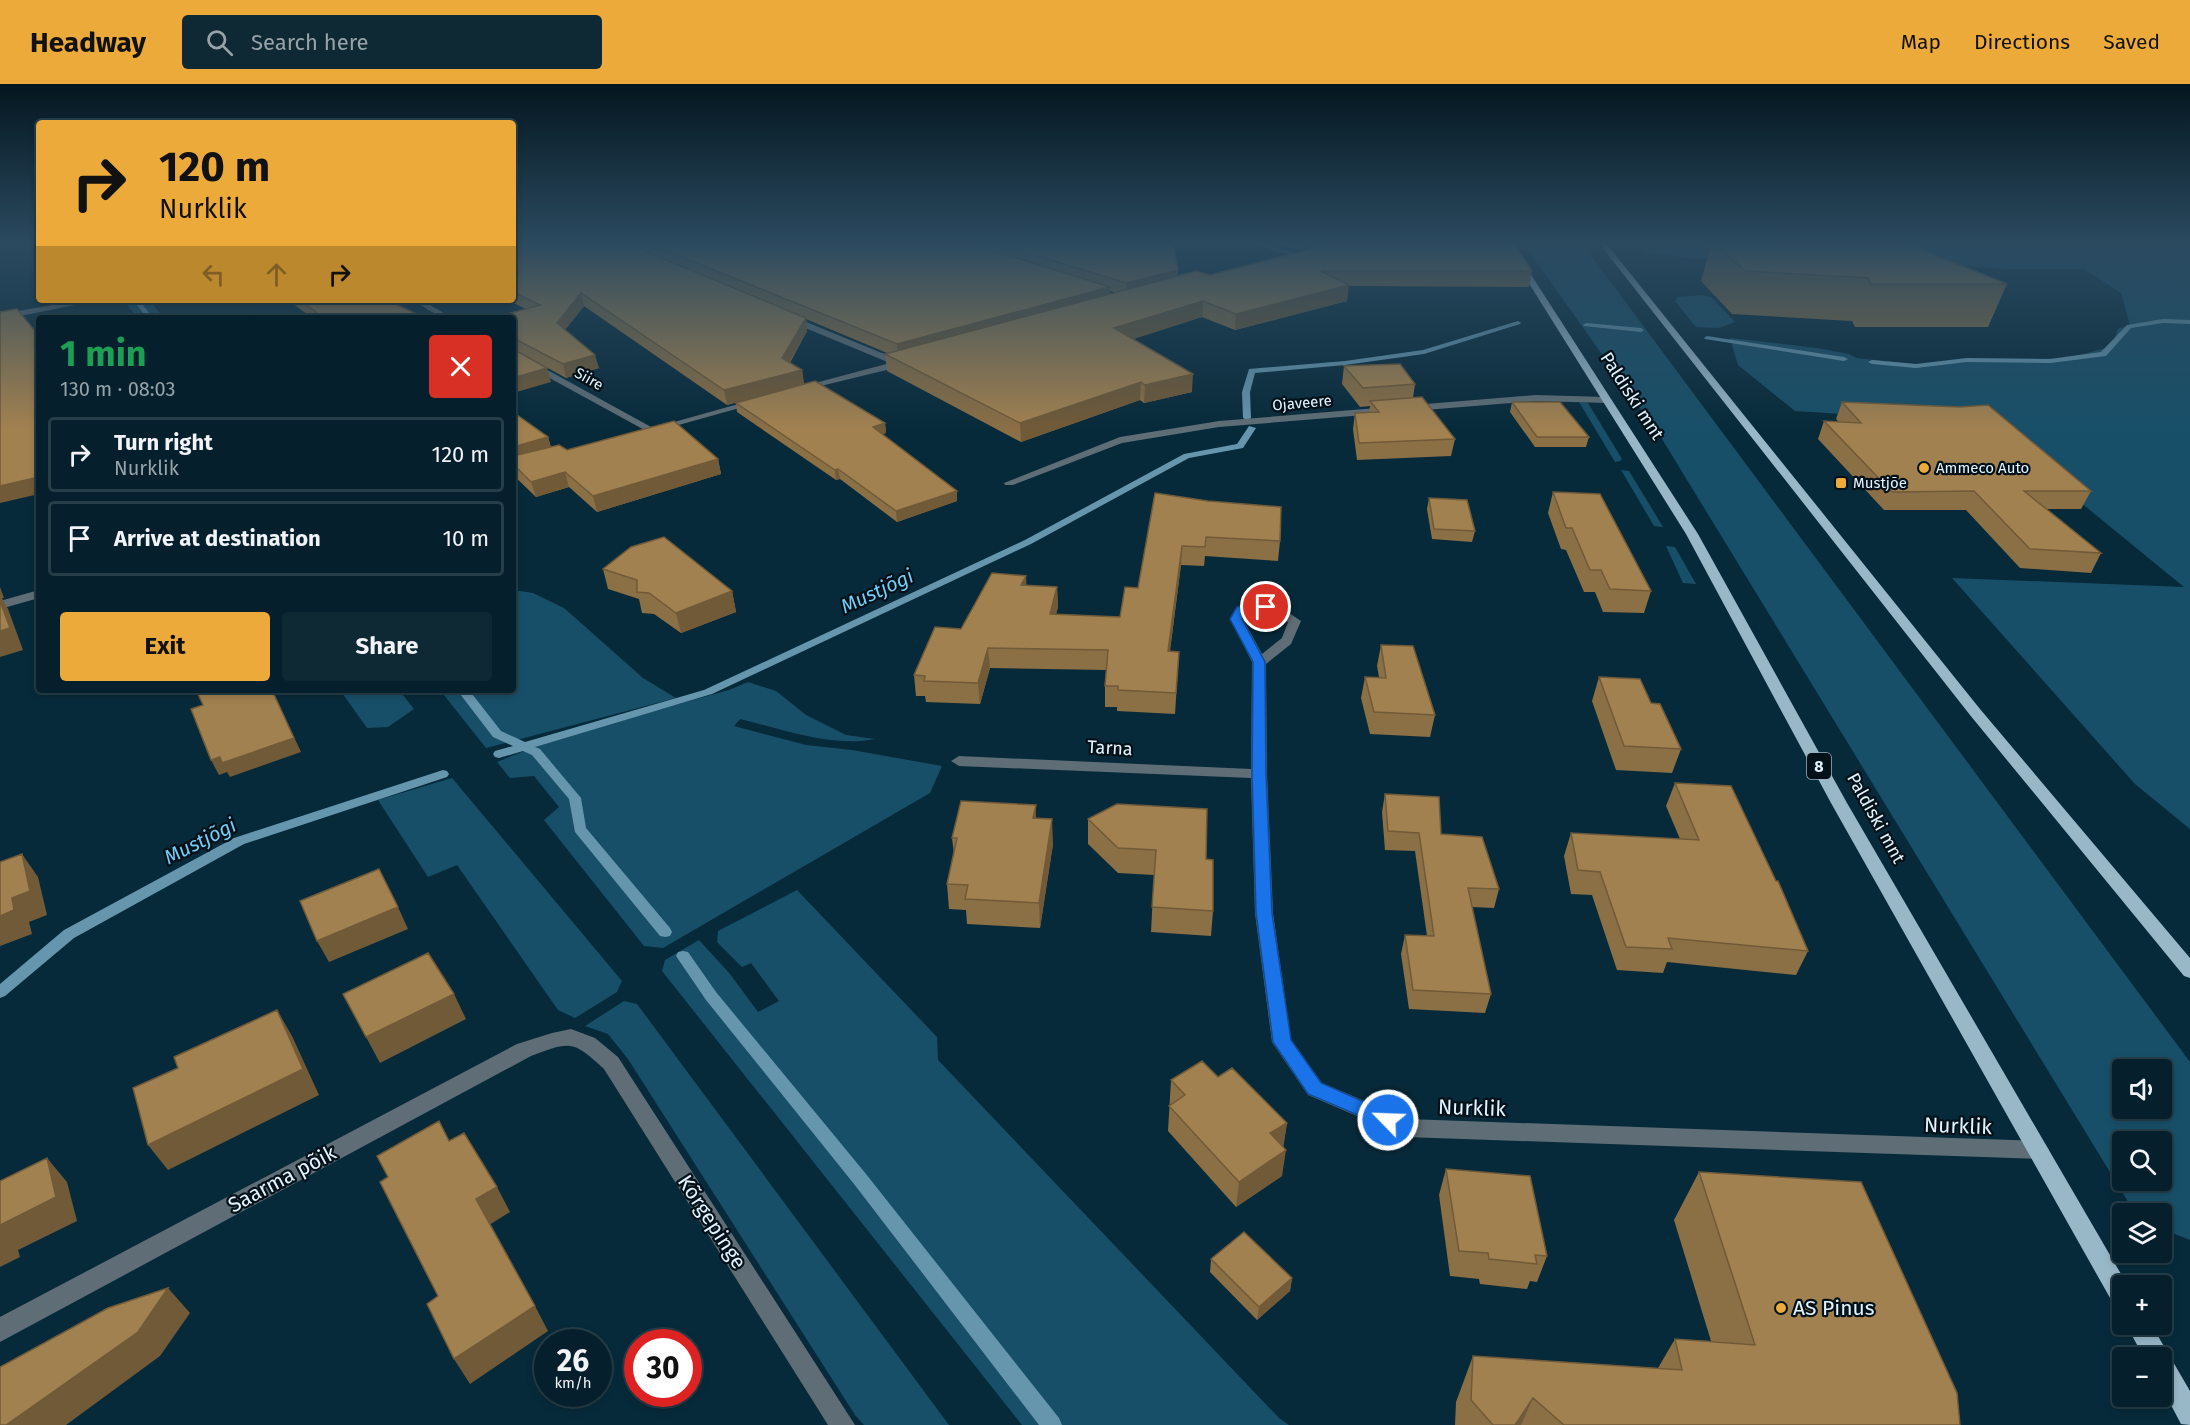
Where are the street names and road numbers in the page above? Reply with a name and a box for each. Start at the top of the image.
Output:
street label: Paldiski mnt [1596,348,1669,444]
street label: Siire [571,364,607,394]
street label: Ojaveere [1271,391,1333,415]
street label: Tarna [1087,736,1133,760]
road number: 8 [1807,753,1831,779]
street label: Paldiski mnt [1842,769,1910,868]
street label: Nurklik [1437,1094,1507,1122]
street label: Nurklik [1923,1112,1993,1140]
street label: Saarma põik [223,1140,341,1218]
street label: Kõrgepinge [672,1170,752,1274]

